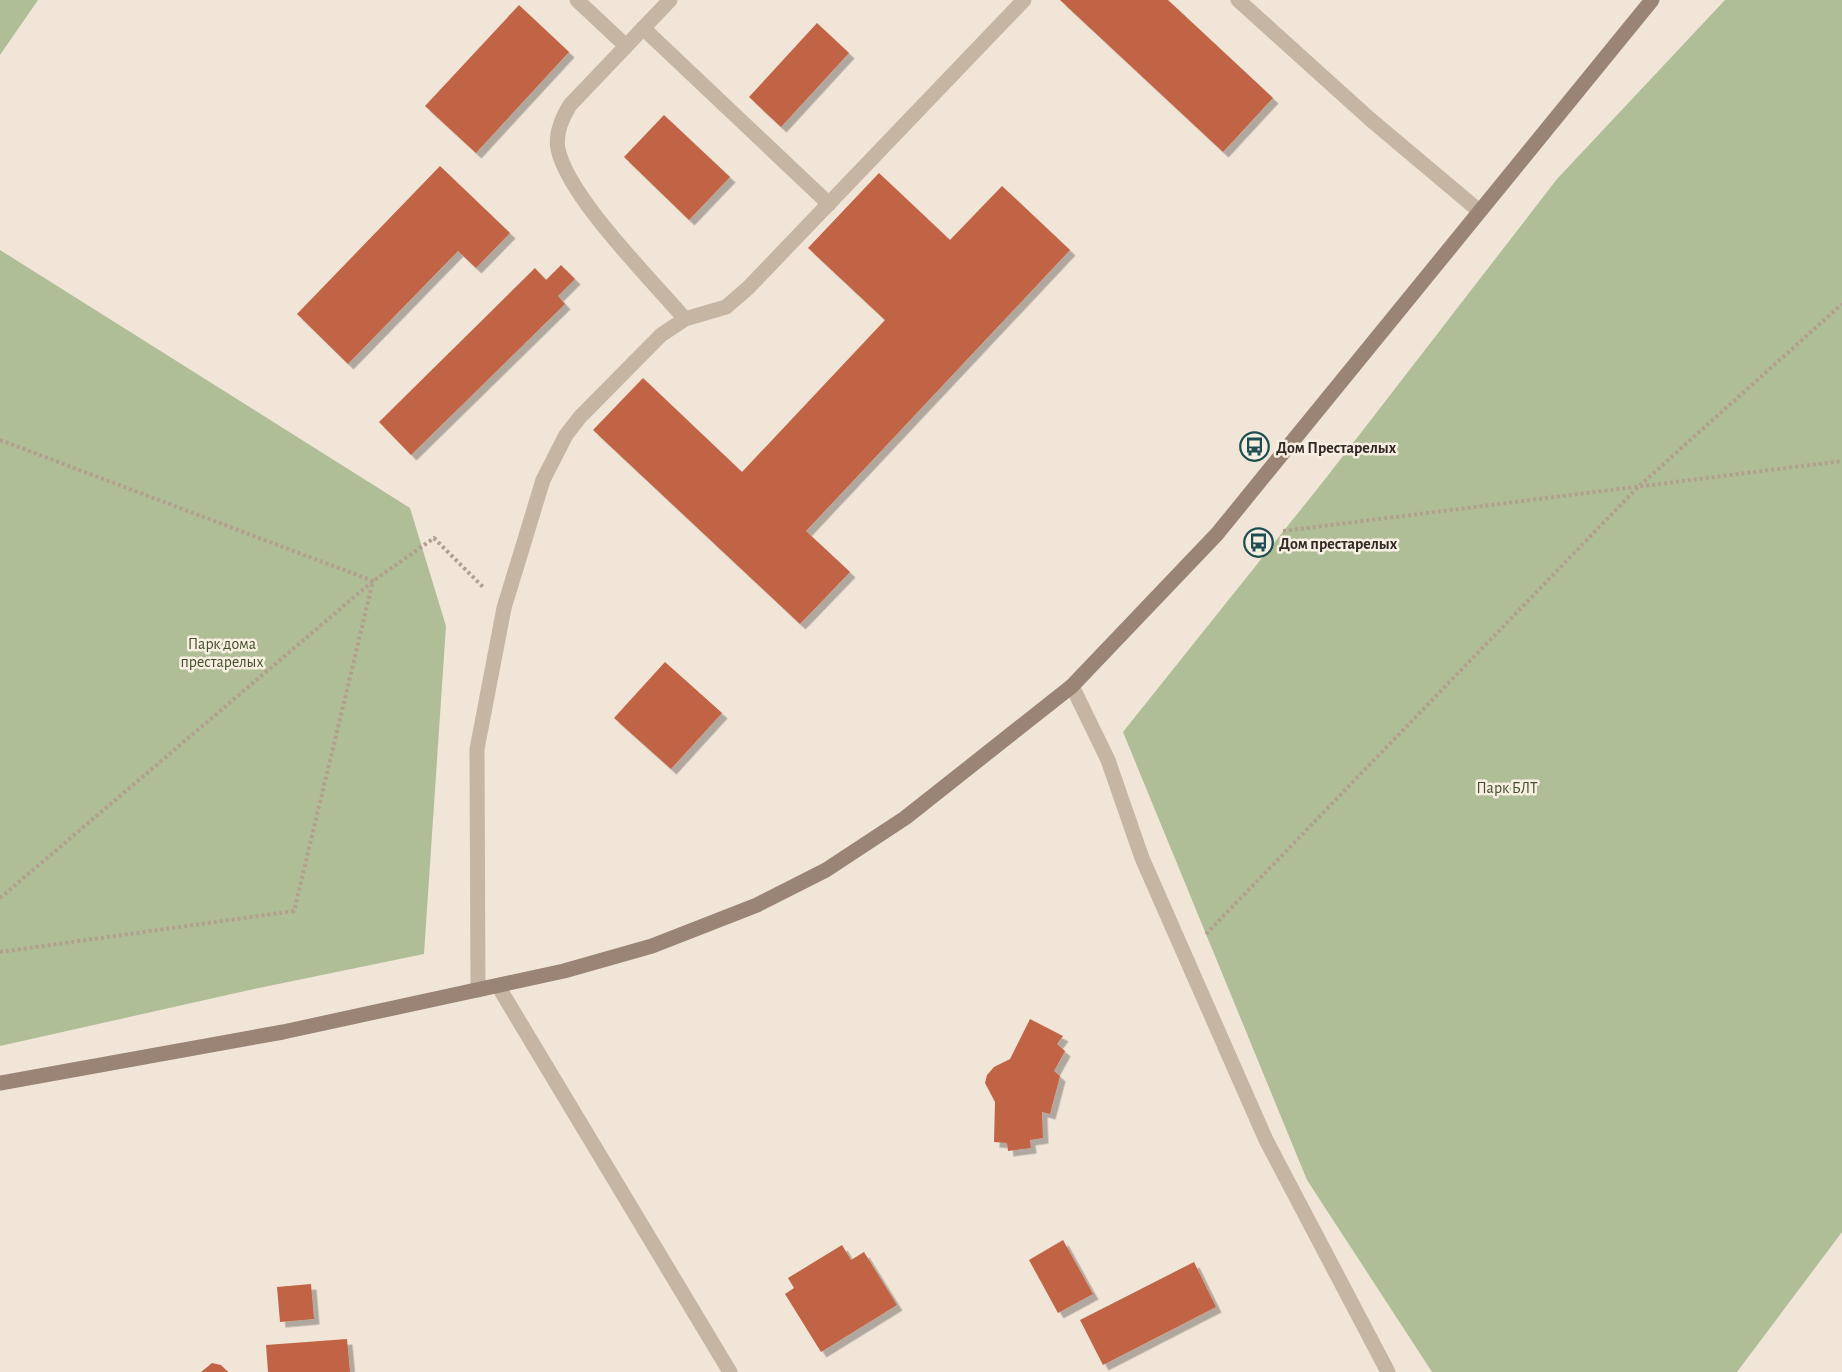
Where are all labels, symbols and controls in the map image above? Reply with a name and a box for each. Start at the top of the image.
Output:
bus stop icon: Дом Престарелых [1239,431,1271,463]
place label: Дом Престарелых [1276,440,1397,456]
bus stop icon: Дом престарелых [1242,527,1274,559]
place label: Дом престарелых [1279,536,1398,552]
park label: Парк дома престарелых [180,636,264,670]
park label: Парк БЛТ [1476,780,1538,796]

